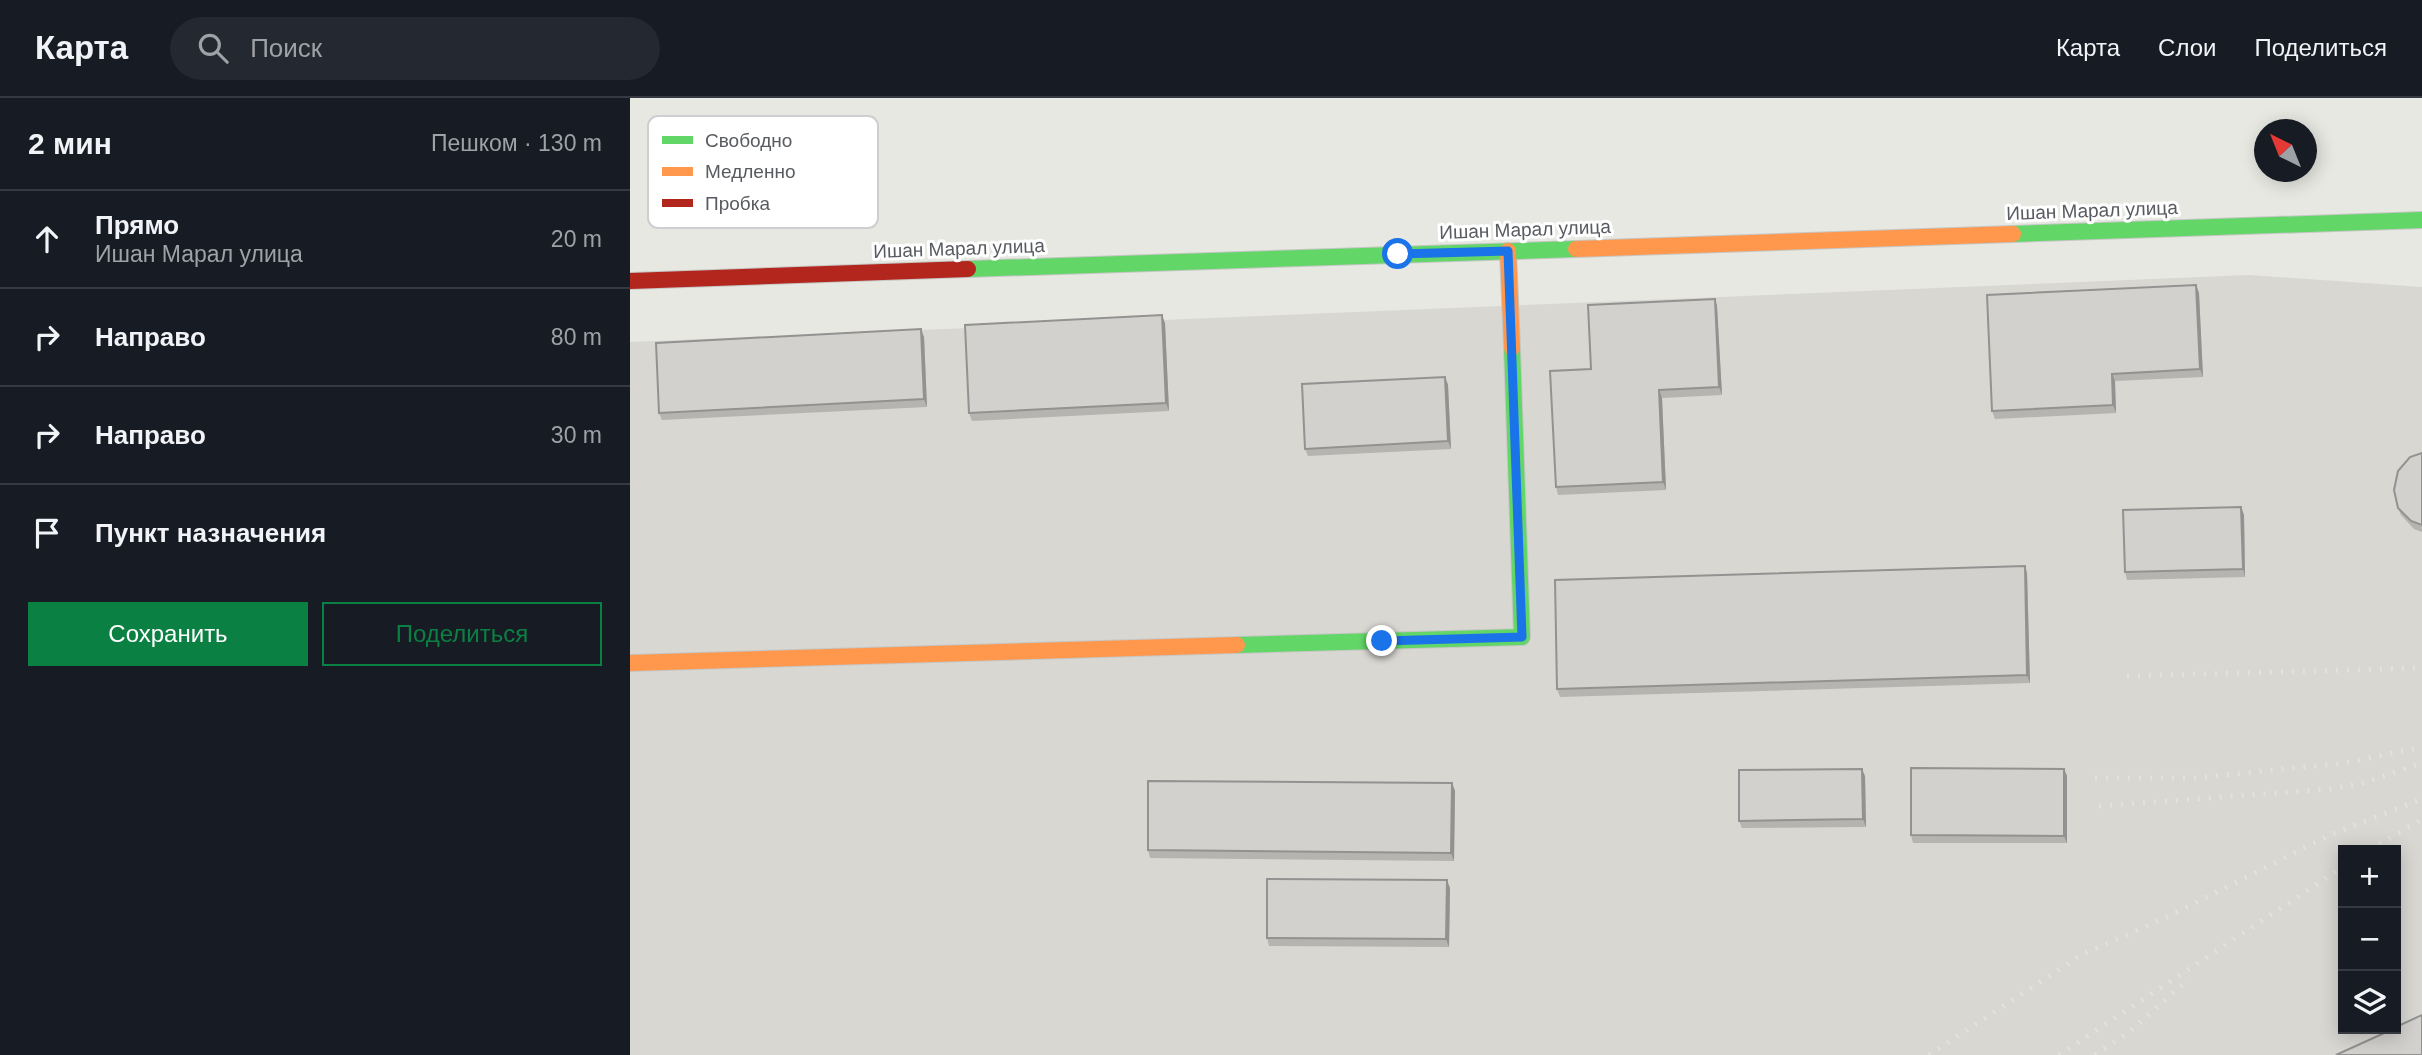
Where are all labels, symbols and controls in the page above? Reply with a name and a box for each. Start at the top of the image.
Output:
search box [170,17,660,80]
text: Карта [35,29,128,66]
icon: search [194,29,232,67]
text: Поиск [250,33,322,63]
text: Карта [2056,34,2120,61]
text: Слои [2158,34,2216,61]
text: Поделиться [2254,34,2387,61]
legend [648,116,878,228]
north arrow [2254,119,2317,182]
text: 2 мин [28,127,112,160]
text: Пешком · 130 m [431,130,602,156]
text: Свободно [705,130,792,151]
text: Медленно [705,161,795,182]
text: Пробка [705,193,770,214]
street label: Ишан Марал улица [2006,197,2179,224]
text: Прямо [95,210,179,240]
street label: Ишан Марал улица [1439,216,1612,243]
icon: ahead [28,220,66,258]
text: 20 m [551,226,602,252]
street label: Ишан Марал улица [873,235,1046,262]
route start [1382,238,1413,269]
text: Ишан Марал улица [95,241,303,267]
icon: right [28,318,66,356]
text: Направо [95,322,206,352]
text: 80 m [551,324,602,350]
icon: right [28,416,66,454]
text: Направо [95,420,206,450]
text: 30 m [551,422,602,448]
icon: arrive [28,514,66,552]
text: Пункт назначения [95,518,326,548]
button: Сохранить [28,602,308,666]
button: Поделиться [322,602,602,666]
route end [1366,625,1397,656]
map controls [2338,845,2401,1034]
button: + [2338,845,2401,908]
button: − [2338,908,2401,971]
button: layers [2338,971,2401,1034]

